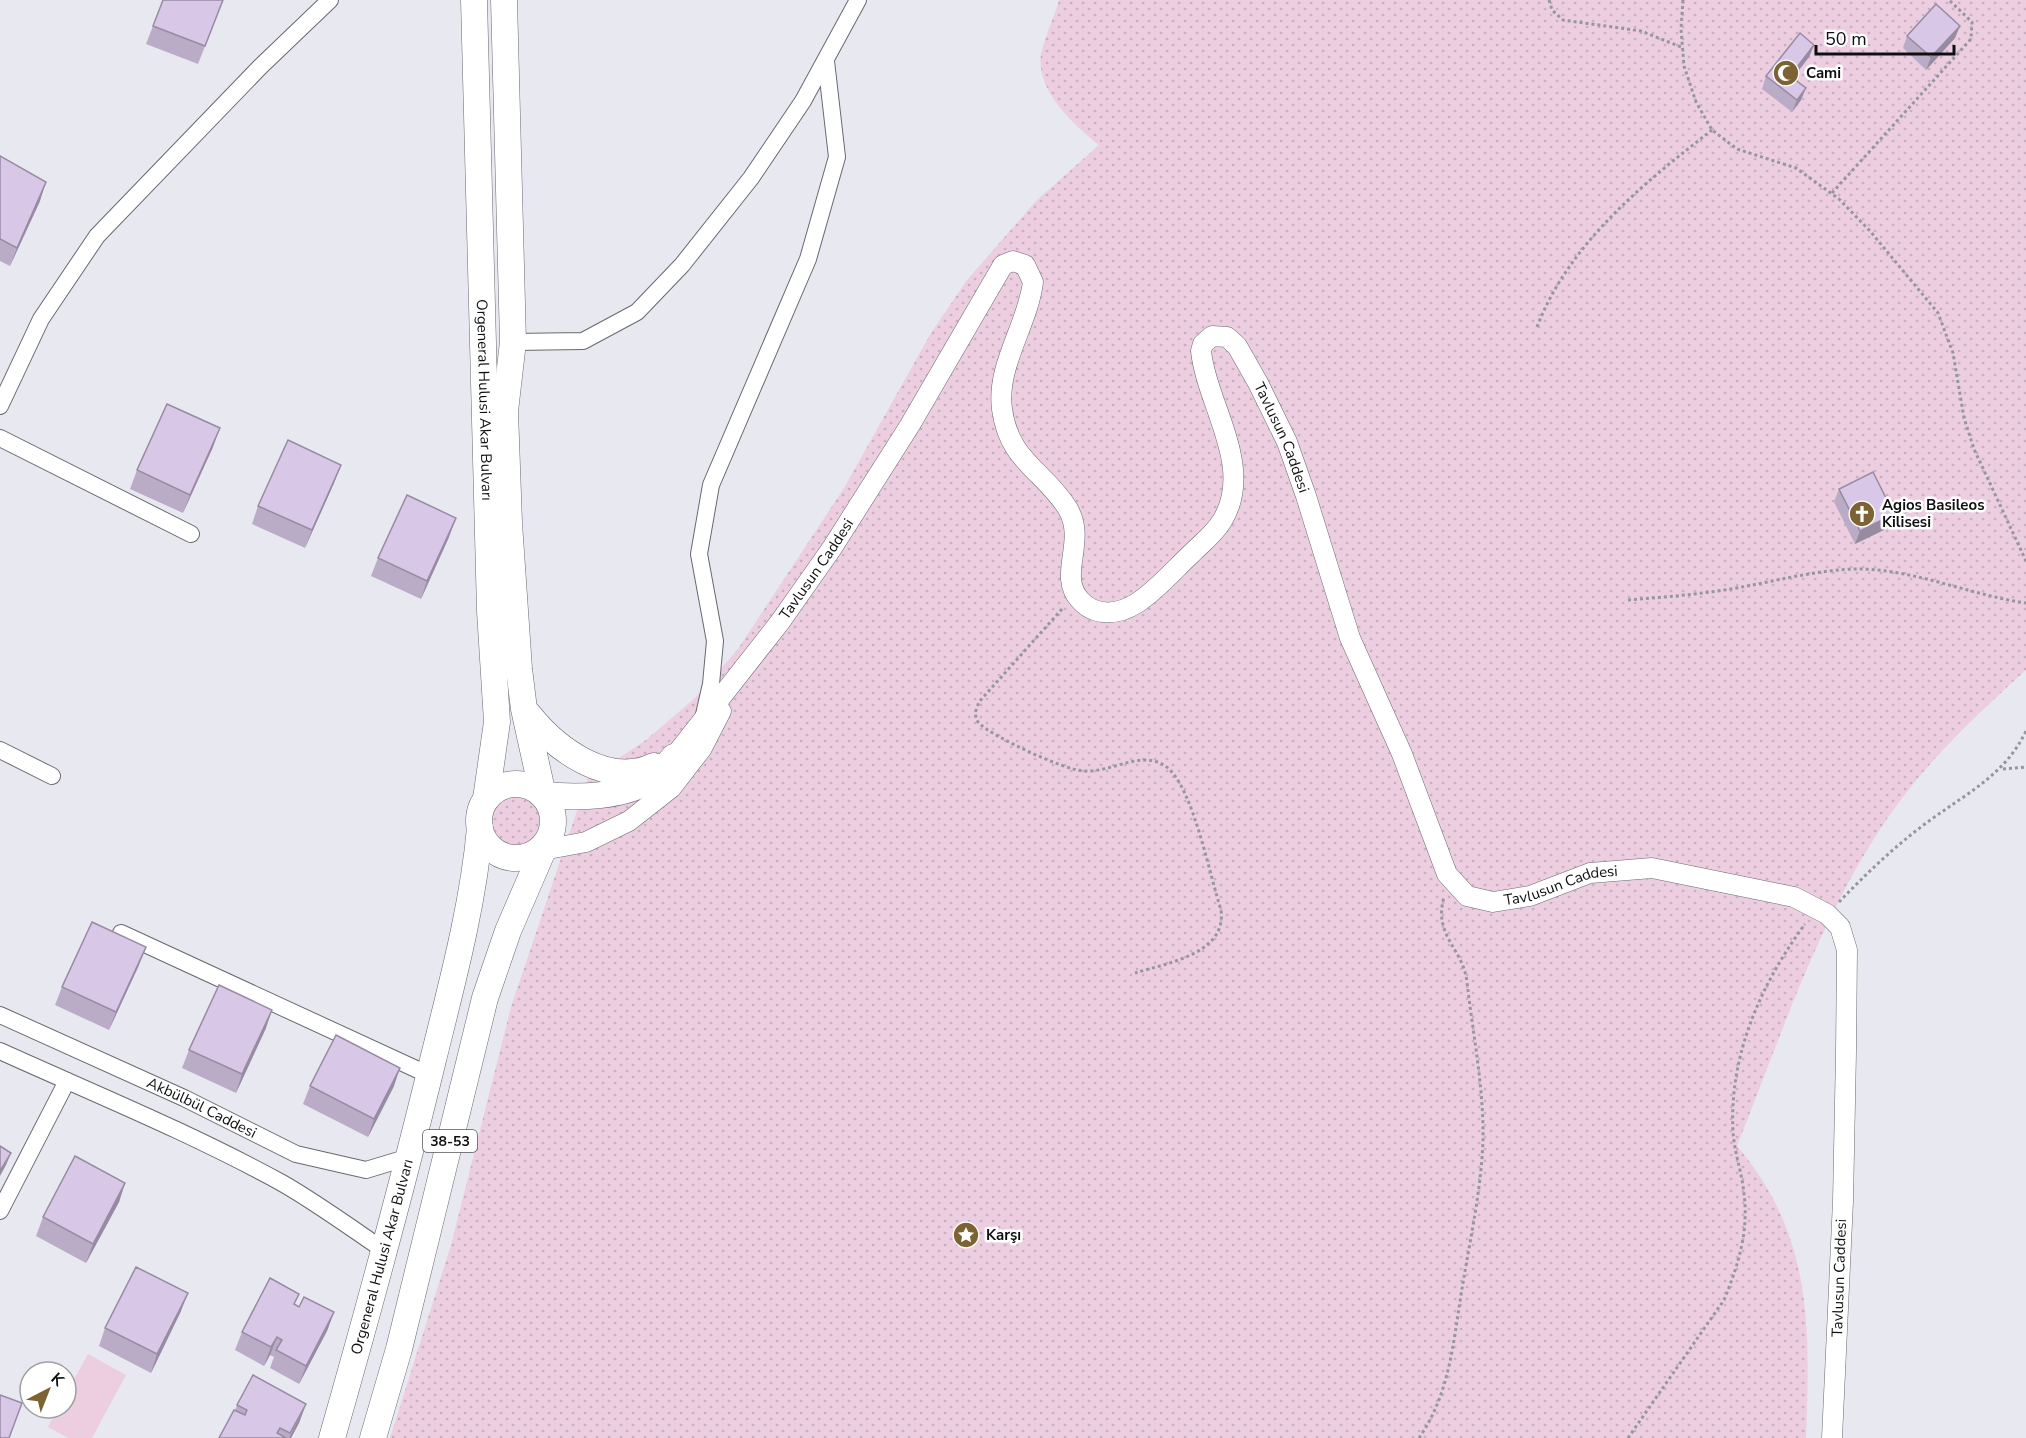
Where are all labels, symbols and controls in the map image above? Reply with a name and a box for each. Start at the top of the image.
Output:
scale bar [1816,18,1954,56]
text: 50 m [1825,27,1867,51]
mosque icon: Cami [1771,58,1801,88]
place label: Cami [1806,63,1841,83]
street label: Orgeneral Hulusi Akar Bulvarı [472,299,497,501]
street label: Tavlusun Caddesi [1249,379,1314,495]
place label: Agios Basileos Kilisesi [1882,495,1984,532]
church icon: Agios Basileos Kilisesi [1847,499,1877,529]
street label: Tavlusun Caddesi [775,515,858,624]
street label: Tavlusun Caddesi [1502,861,1618,910]
street label: Akbülbül Caddesi [144,1073,260,1143]
road number: 38-53 [423,1130,477,1152]
street label: Orgeneral Hulusi Akar Bulvarı [346,1157,418,1357]
street label: Tavlusun Caddesi [1827,1219,1851,1337]
place icon: Karşı [951,1220,981,1250]
place label: Karşı [986,1225,1021,1245]
north arrow [18,1360,78,1420]
text: K [46,1368,70,1392]

